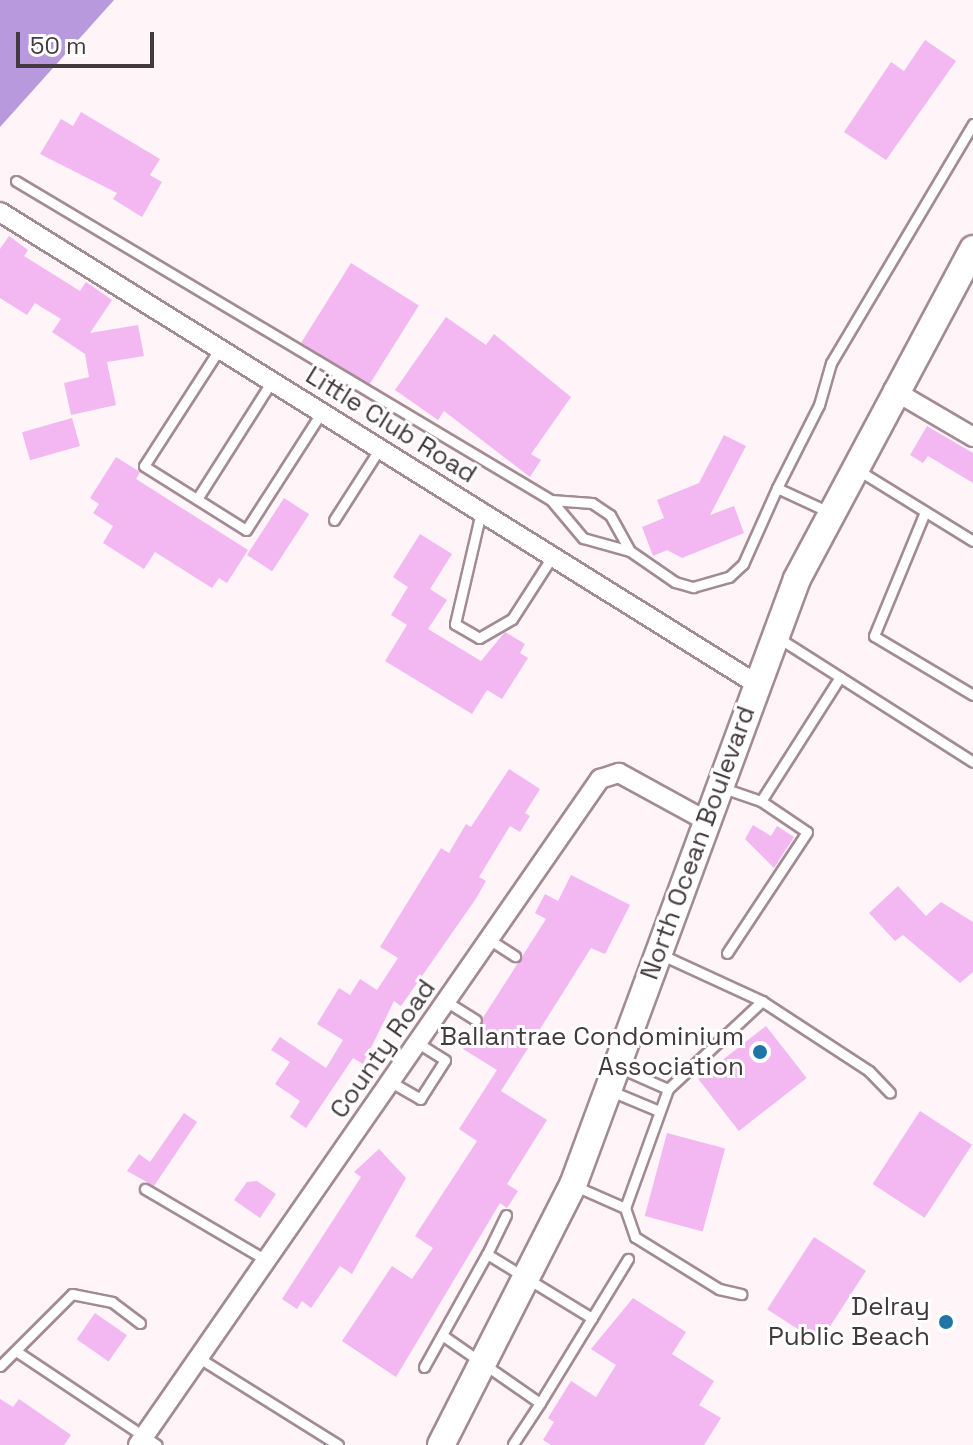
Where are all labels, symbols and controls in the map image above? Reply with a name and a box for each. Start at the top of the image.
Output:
scale bar [20,16,158,66]
text: 50 m [30,30,87,61]
street label: Little Club Road [300,360,482,490]
street label: North Ocean Boulevard [634,702,762,984]
street label: County Road [324,973,442,1125]
place label: Ballantrae Condominium Association [440,1021,744,1082]
marker: Ballantrae Condominium Association [751,1043,769,1061]
place label: Delray Public Beach [768,1291,930,1352]
marker: Delray Public Beach [937,1313,955,1331]

